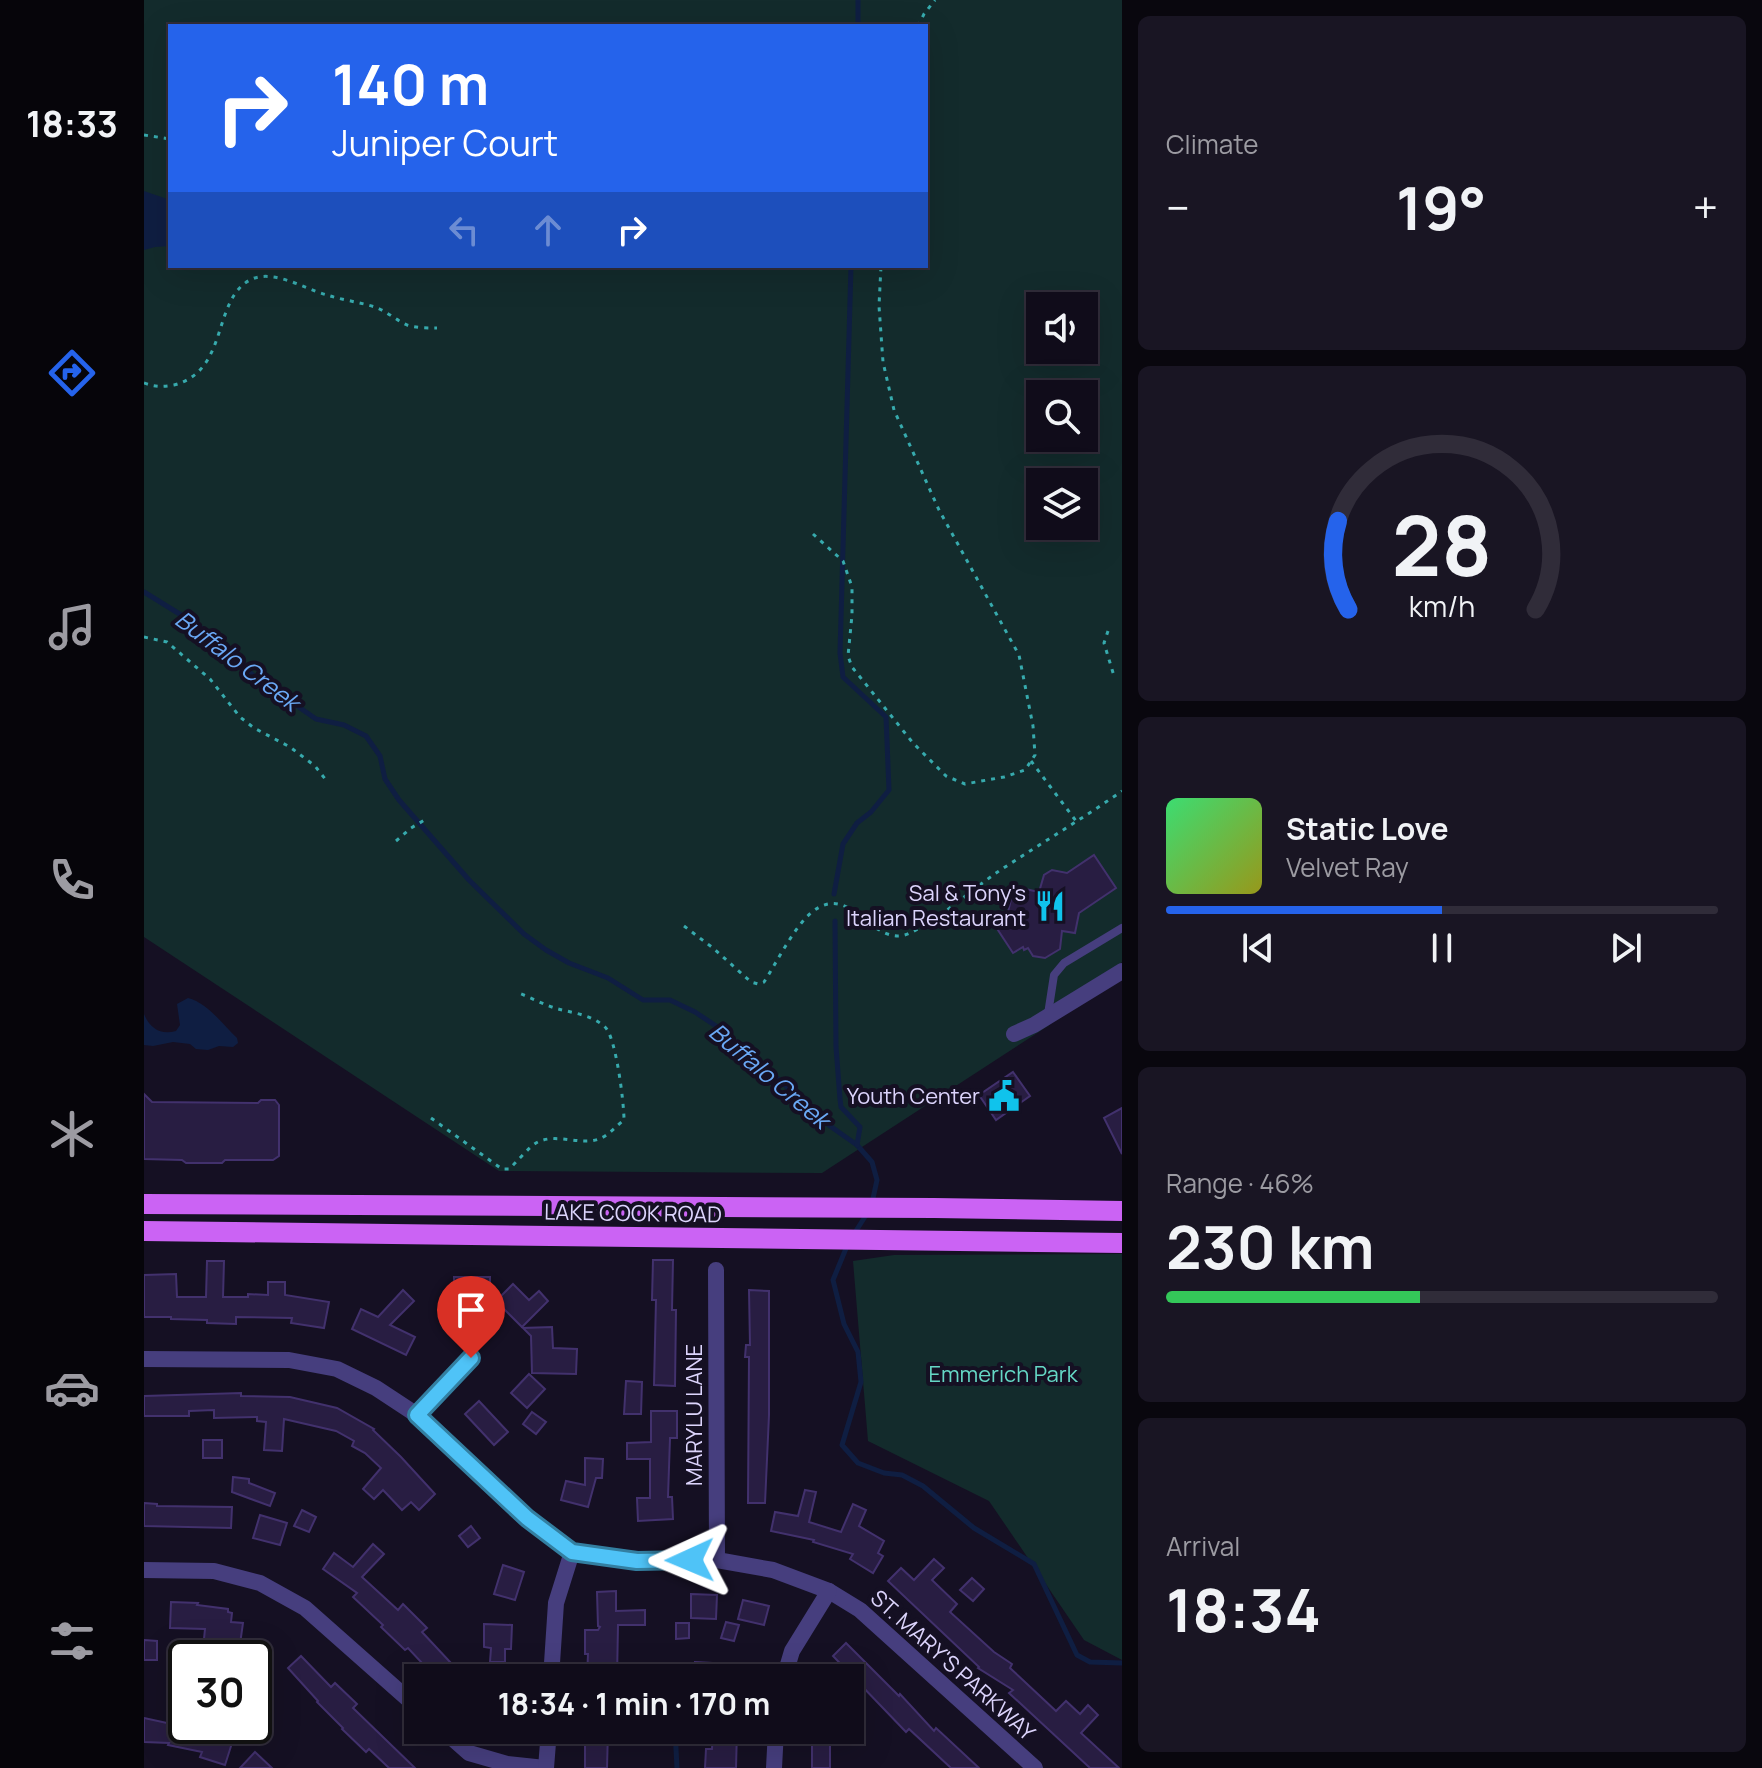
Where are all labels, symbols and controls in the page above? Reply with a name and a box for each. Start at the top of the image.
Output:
text: 140 m [332,45,489,122]
icon: right [200,56,304,160]
text: 18:33 [26,99,118,148]
text: Juniper Court [332,118,558,167]
text: Climate [1166,126,1258,162]
text: 19° [1396,166,1486,248]
text: − [1166,177,1190,237]
text: + [1693,177,1718,237]
icon: left [442,208,486,252]
icon: ahead [526,208,570,252]
icon: right [610,208,654,252]
map controls [1026,292,1098,540]
button: sound [1026,292,1098,364]
icon: directions [44,345,100,401]
button: search [1026,380,1098,452]
button: layers [1026,468,1098,540]
text: 28 [1392,486,1492,600]
text: km/h [1409,587,1475,626]
icon: music [44,599,100,655]
water label: Buffalo Creek [169,602,309,720]
text: Static Love [1286,808,1449,849]
text: Velvet Ray [1286,849,1409,885]
icon: phone [44,852,100,908]
place label: Sal & Tony's Italian Restaurant [846,878,1026,933]
restaurant icon: Sal & Tony's Italian Restaurant [1033,889,1067,923]
icon: previous [1236,926,1280,970]
icon: pause [1420,926,1464,970]
icon: next [1604,926,1648,970]
water label: Buffalo Creek [703,1015,840,1137]
public building icon: Youth Center [987,1079,1021,1113]
place label: Youth Center [847,1081,980,1111]
icon: climate [44,1106,100,1162]
text: Range · 46% [1166,1165,1314,1201]
street label: LAKE COOK ROAD [544,1196,722,1230]
text: 230 km [1166,1205,1374,1287]
pin [437,1276,505,1358]
icon: arrive [449,1288,493,1332]
street label: MARYLU LANE [679,1344,709,1486]
park label: Emmerich Park [928,1359,1079,1389]
icon: car [44,1360,100,1416]
position arrow [648,1518,732,1602]
text: Arrival [1166,1528,1240,1564]
text: 18:34 [1166,1568,1321,1650]
street label: ST. MARY'S PARKWAY [864,1583,1042,1748]
icon: filters [44,1613,100,1669]
speed limit sign: 30 [168,1640,272,1744]
text: 18:34 · 1 min · 170 m [498,1683,770,1724]

